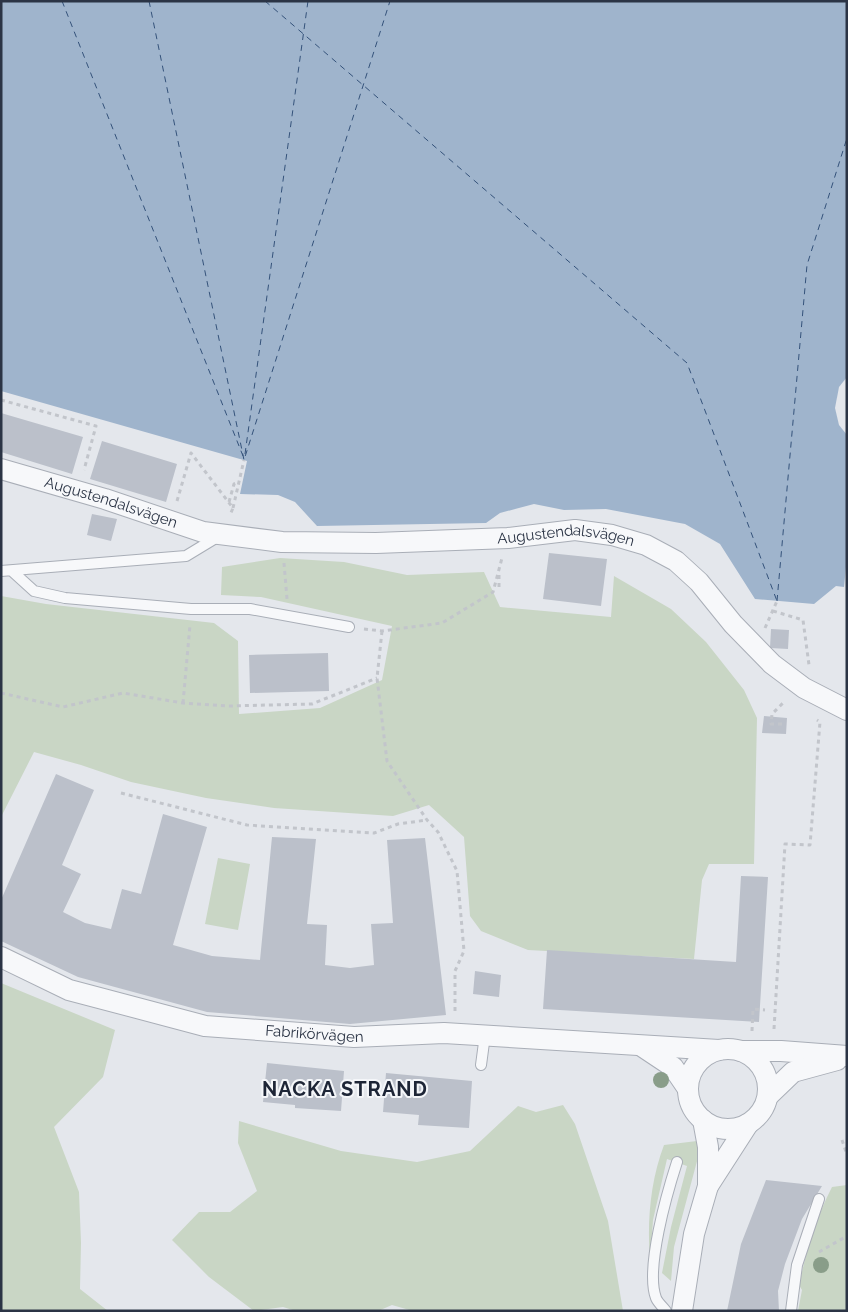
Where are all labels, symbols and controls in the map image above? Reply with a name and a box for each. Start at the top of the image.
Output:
street label: Augustendalsvägen [43,473,180,532]
street label: Augustendalsvägen [497,521,637,550]
street label: Fabrikörvägen [265,1021,364,1046]
district label: NACKA STRAND [262,1077,428,1101]

